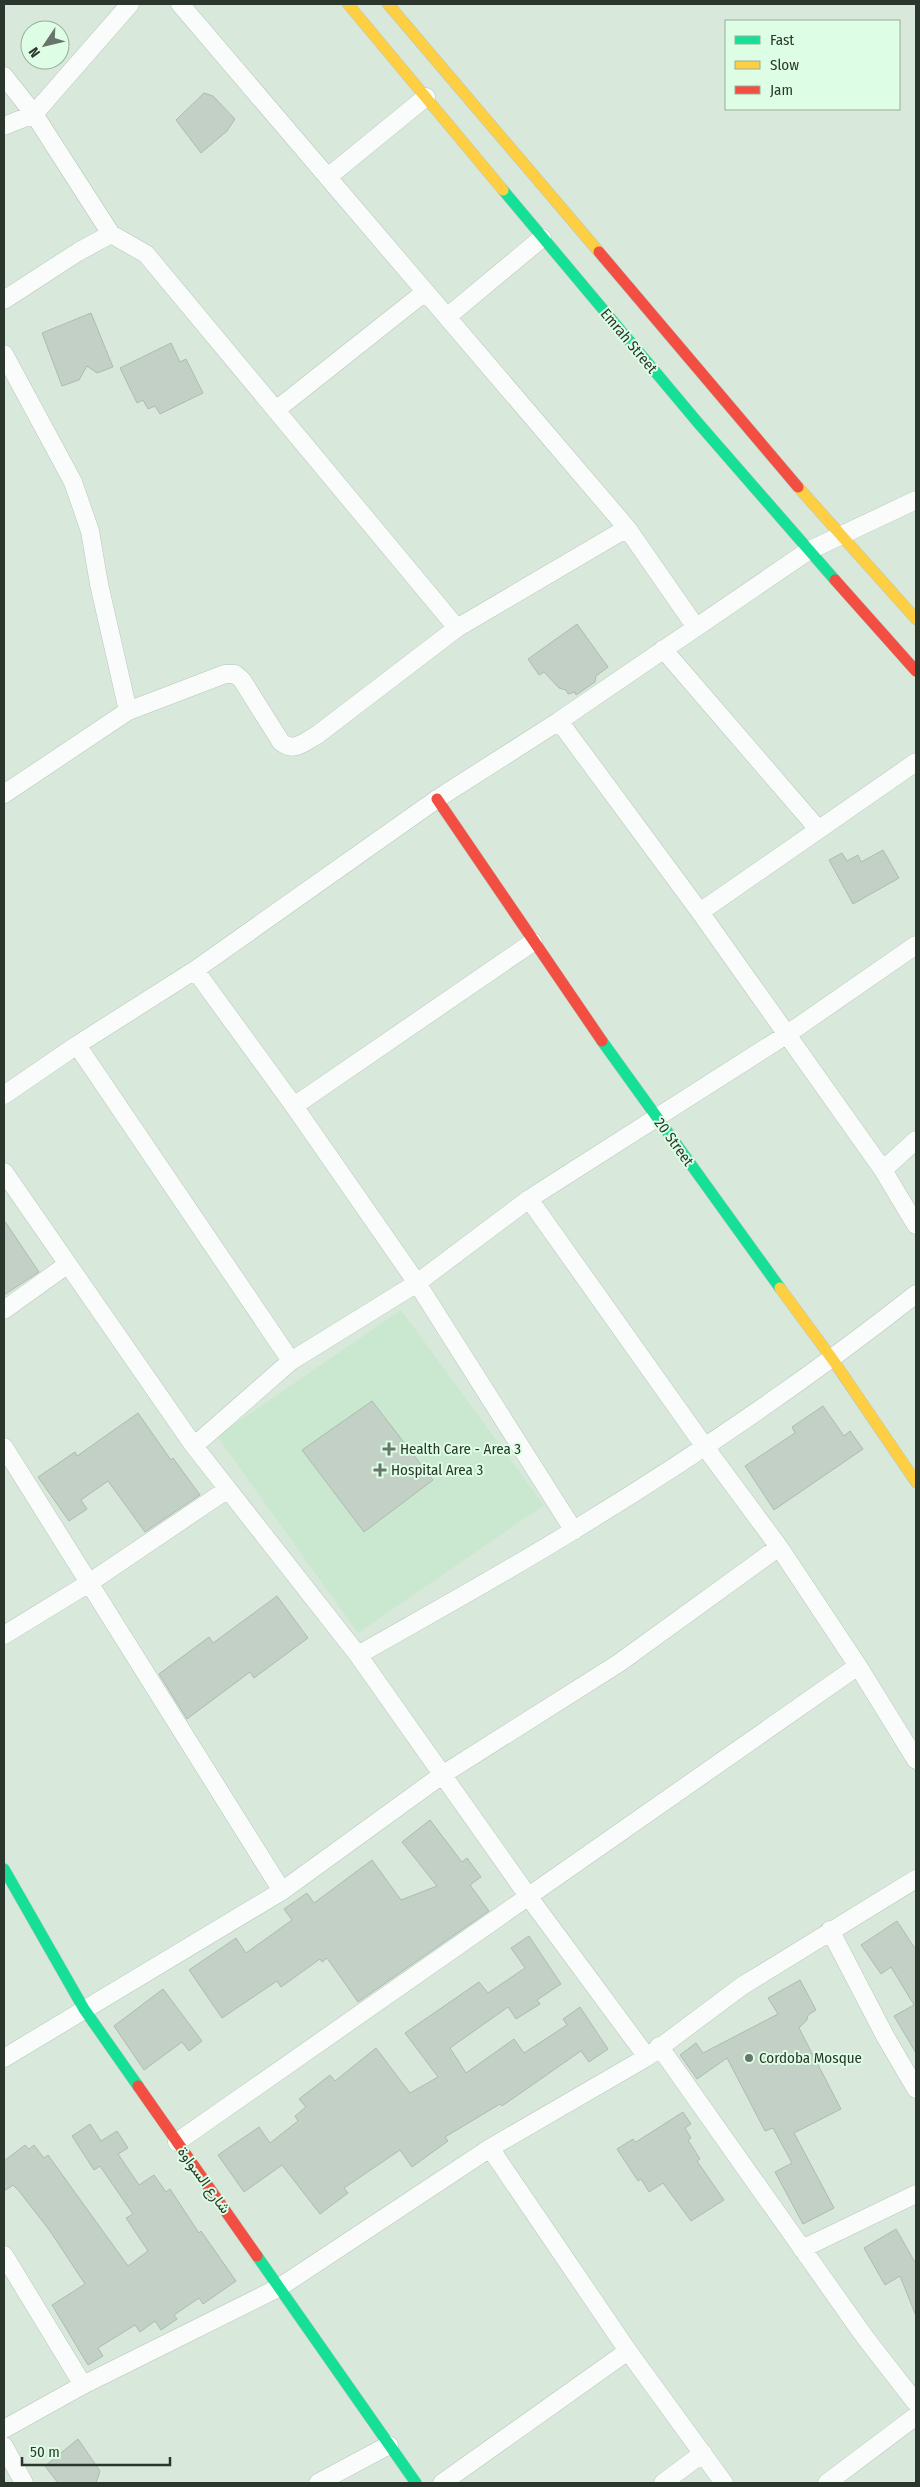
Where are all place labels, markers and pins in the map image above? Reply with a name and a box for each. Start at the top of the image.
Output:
place label: Health Care - Area 3 [400,1440,521,1458]
marker: Health Care - Area 3 [382,1442,396,1456]
place label: Hospital Area 3 [391,1461,483,1479]
marker: Hospital Area 3 [373,1463,387,1477]
place label: Cordoba Mosque [759,2049,862,2067]
marker: Cordoba Mosque [743,2052,755,2064]

